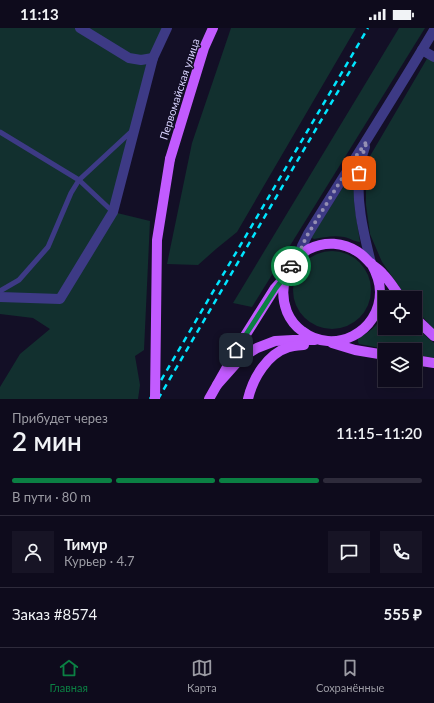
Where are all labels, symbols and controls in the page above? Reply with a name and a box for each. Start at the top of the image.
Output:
text: 11:13 [20,5,59,23]
street label: Первомайская улица [156,37,202,141]
pin [342,156,376,190]
icon: bag [348,162,370,184]
courier [271,246,311,286]
icon: car [280,255,302,277]
map controls [378,291,422,387]
button: locate [378,291,422,335]
pin [219,333,253,367]
icon: home [225,339,247,361]
button: layers [378,343,422,387]
text: Прибудет через [12,410,108,426]
text: 11:15–11:20 [336,424,422,442]
text: 2 мин [12,425,82,457]
text: В пути · 80 m [12,489,91,505]
button: person [12,531,54,573]
button: chat [328,531,370,573]
button: phone [380,531,422,573]
text: Тимур [64,535,107,553]
text: Курьер · 4.7 [64,553,135,569]
text: Заказ #8574 [12,605,97,623]
text: 555 ₽ [384,605,422,623]
tab: Главная [50,657,88,694]
tab: Карта [187,657,217,694]
tab: Сохранённые [316,657,384,694]

